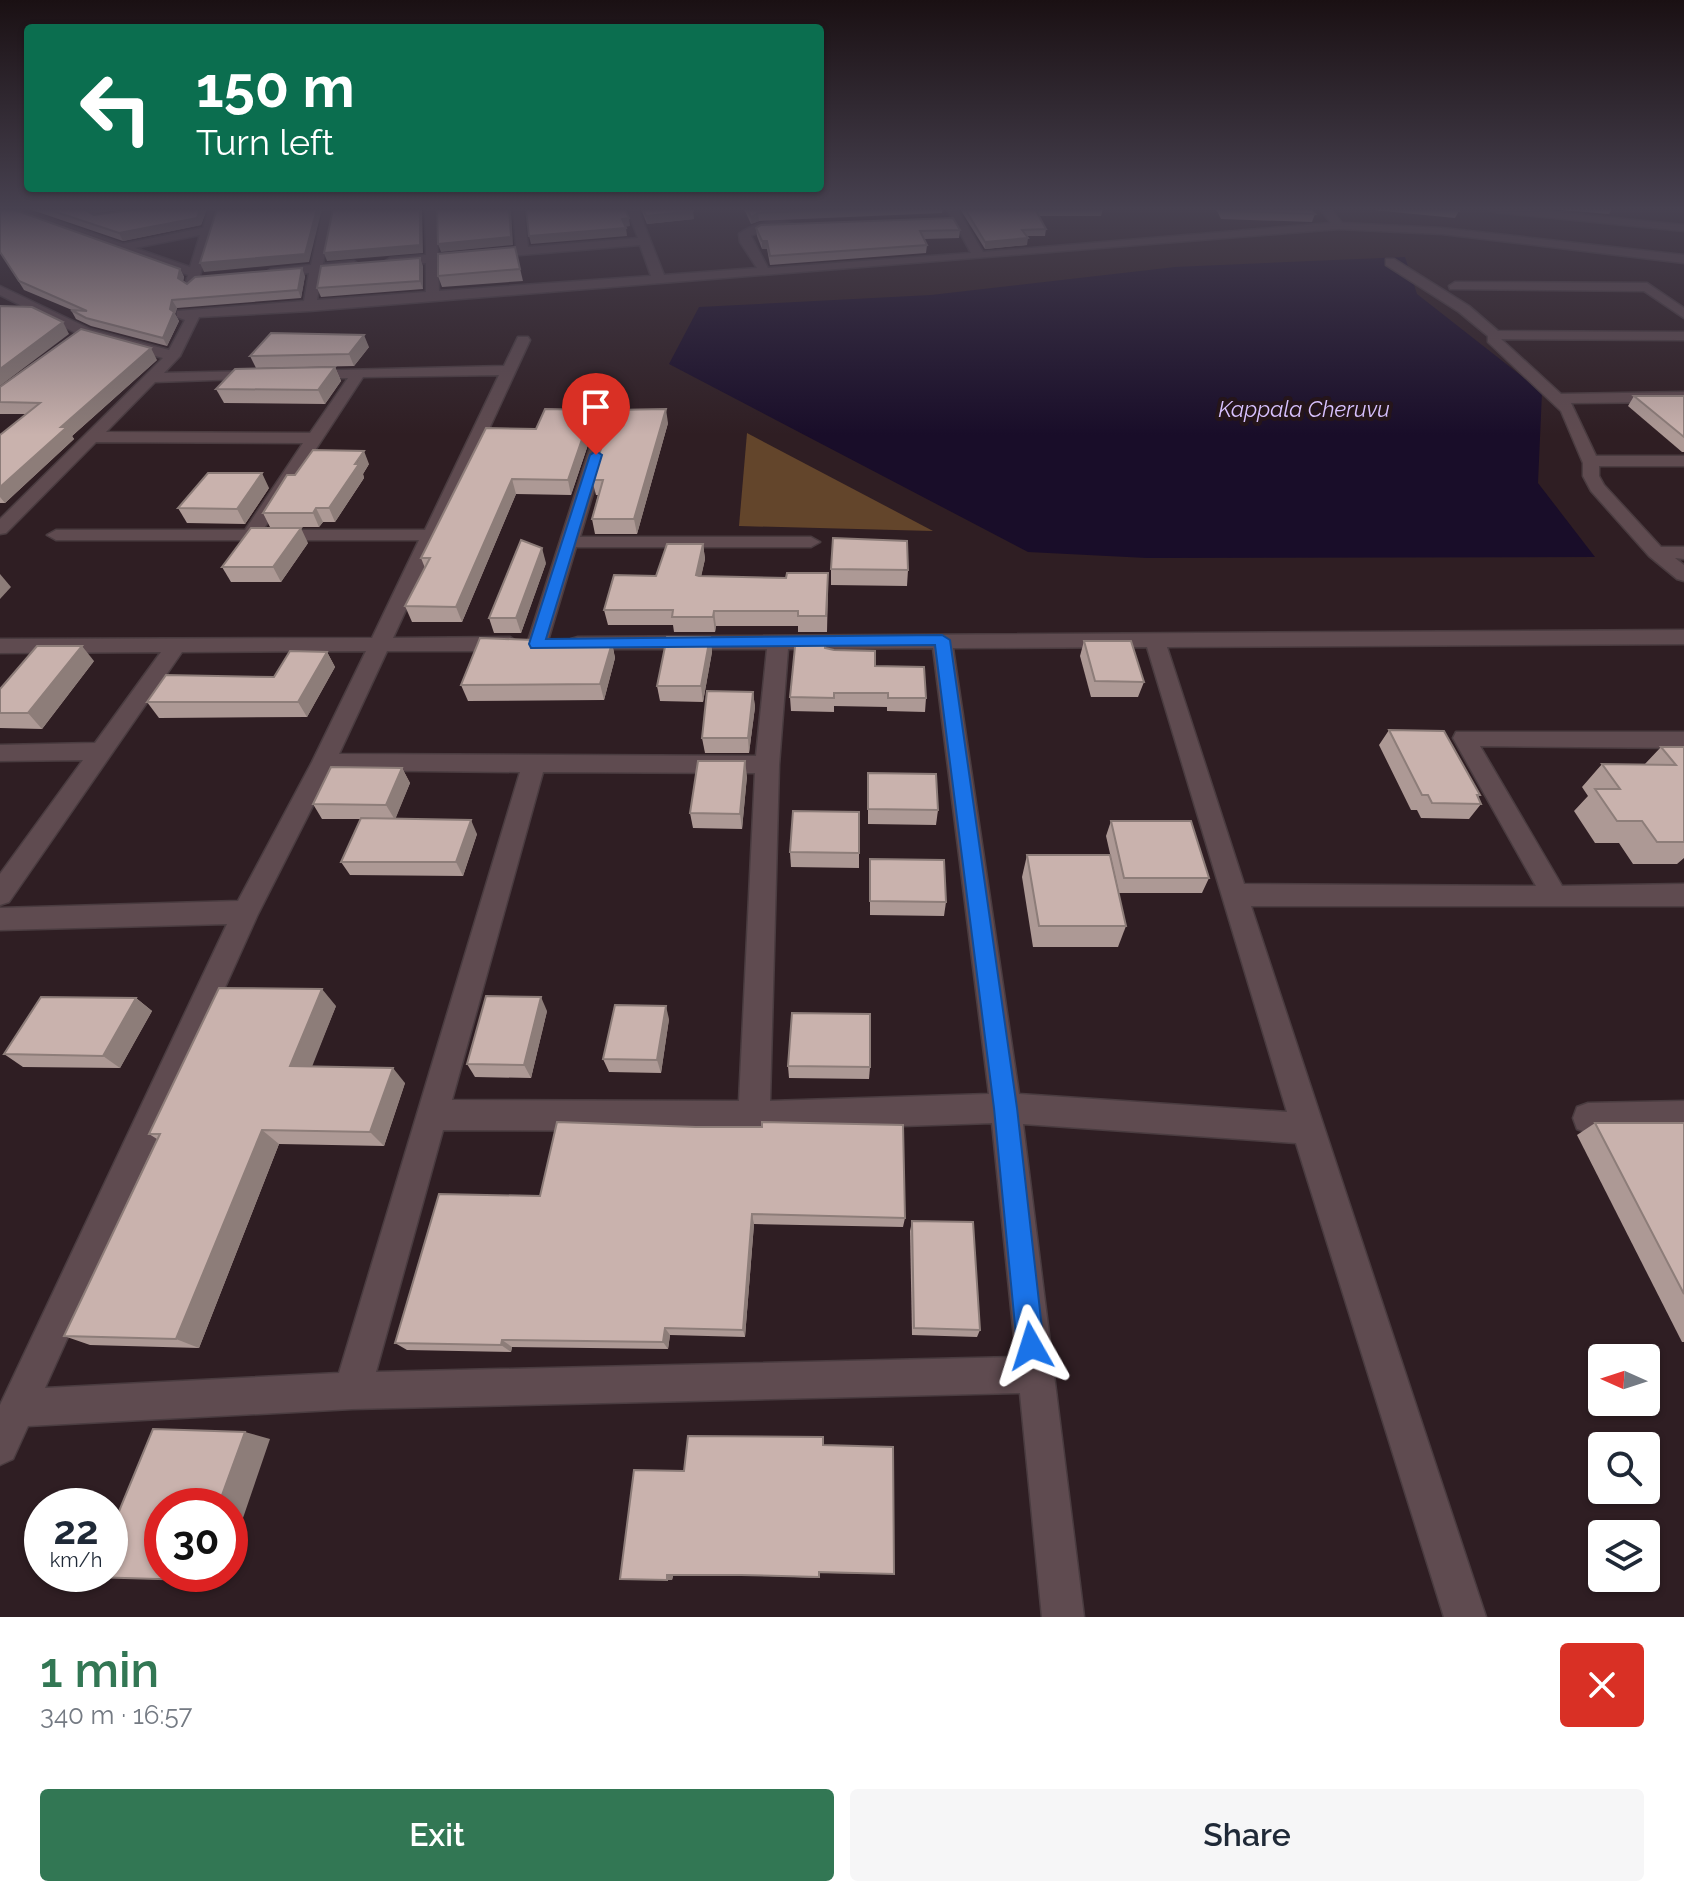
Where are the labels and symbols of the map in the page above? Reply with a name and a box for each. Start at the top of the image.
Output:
pin [562,373,630,455]
water label: Kappala Cheruvu [1218,396,1390,422]
position arrow [989,1304,1073,1388]
north arrow [1588,1344,1660,1416]
speed limit sign: 30 [144,1488,248,1592]

